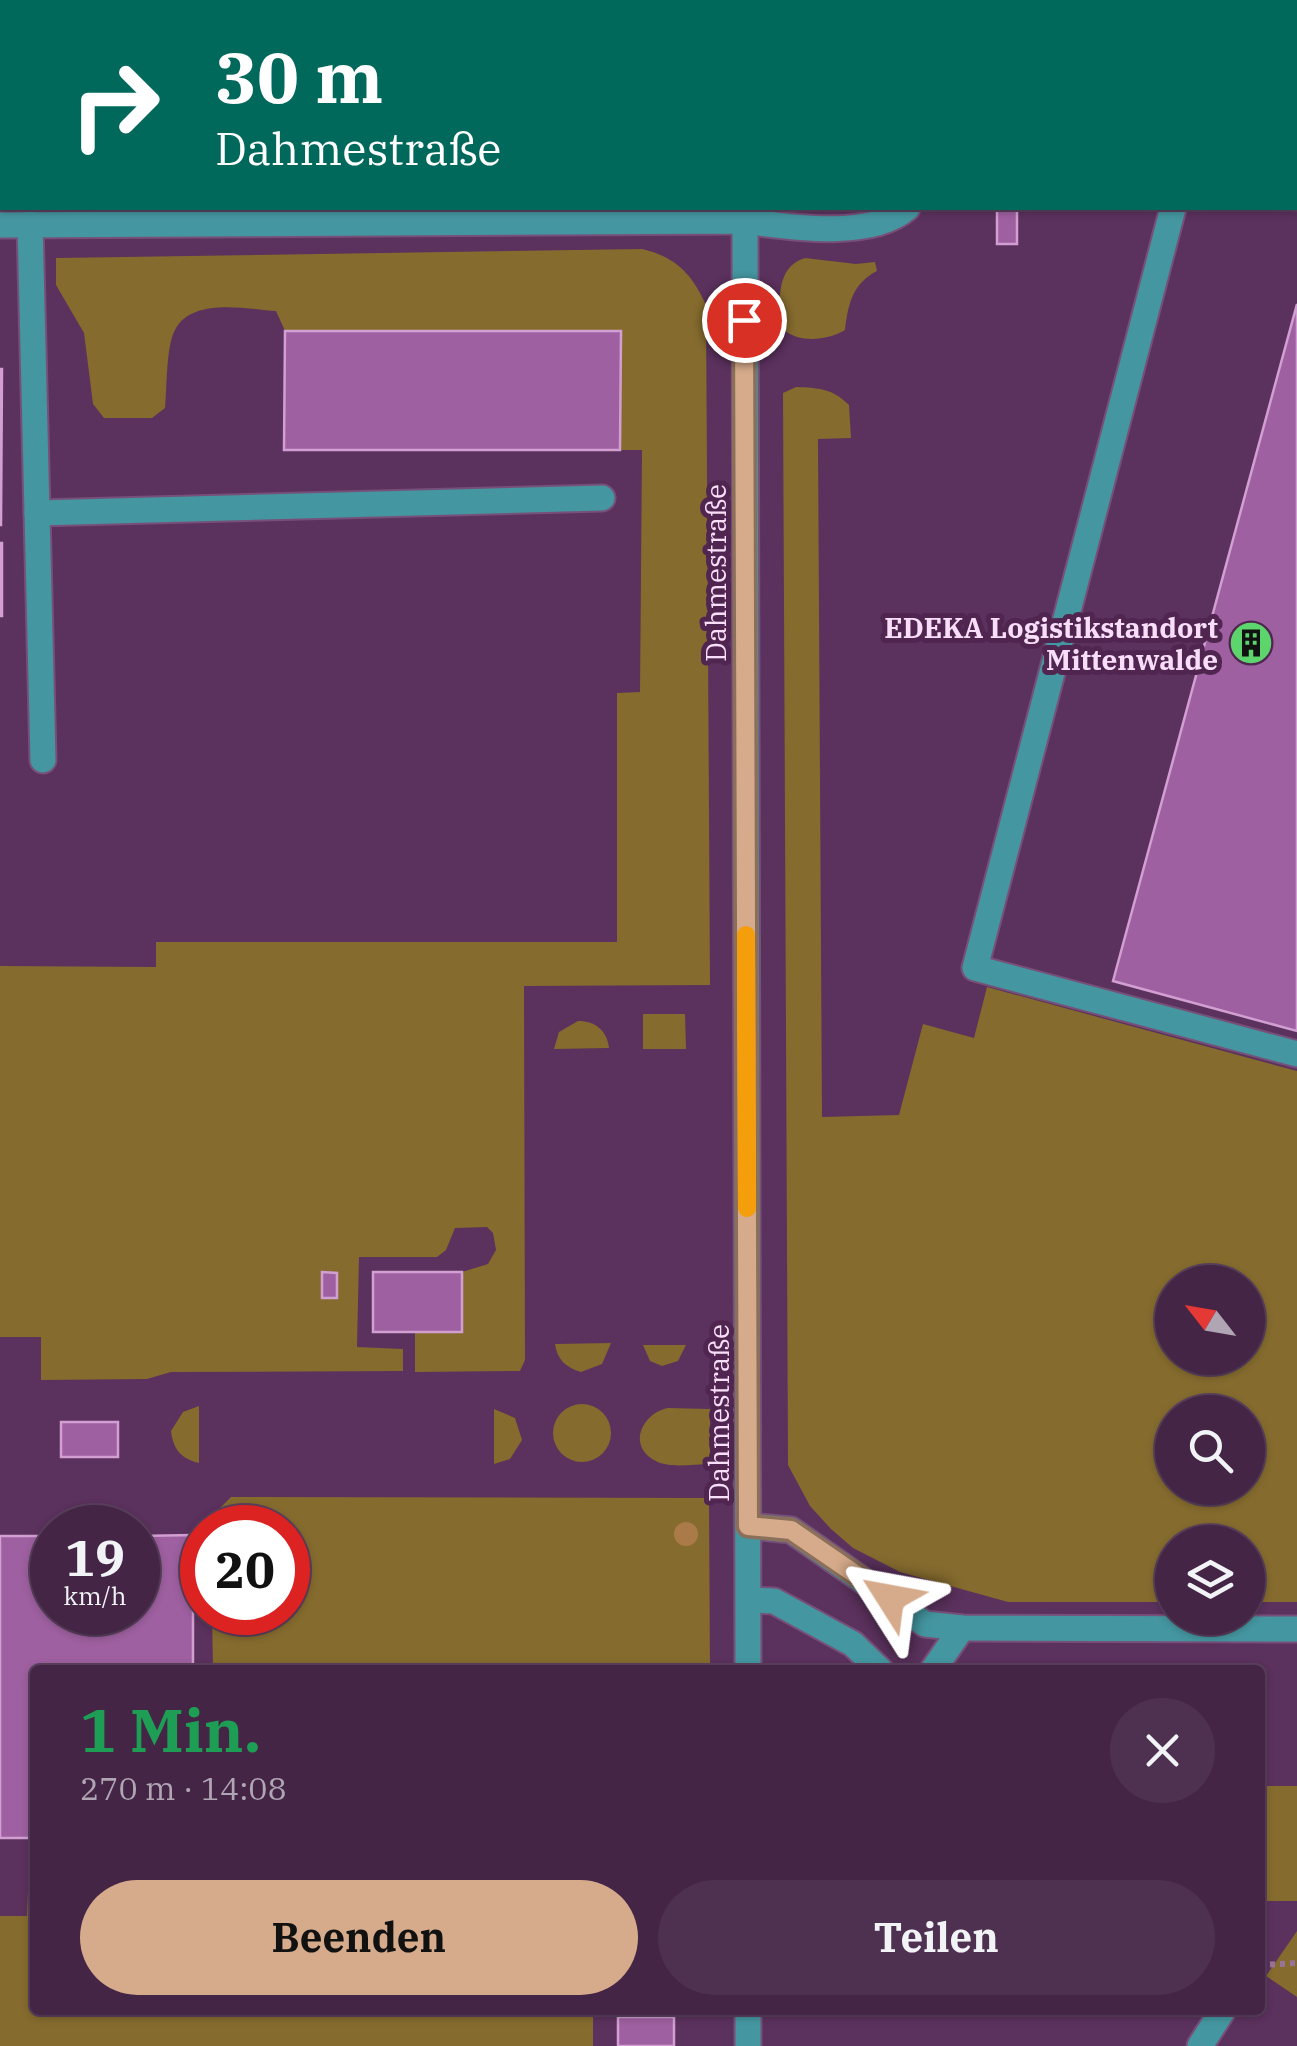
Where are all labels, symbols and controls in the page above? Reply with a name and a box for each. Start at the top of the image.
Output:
text: 30 m [215,31,383,122]
icon: right [50,40,180,170]
text: Dahmestraße [215,119,501,177]
pin [702,278,787,363]
icon: arrive [717,293,772,348]
street label: Dahmestraße [697,484,734,662]
place label: EDEKA Logistikstandort Mittenwalde [884,609,1218,678]
building icon: EDEKA Logistikstandort Mittenwalde [1228,620,1274,666]
north arrow [1155,1265,1265,1375]
map controls [1155,1265,1265,1635]
street label: Dahmestraße [700,1324,737,1502]
button: search [1155,1395,1265,1505]
speed limit sign: 20 [180,1505,310,1635]
text: 19 [65,1525,125,1590]
button: layers [1155,1525,1265,1635]
position arrow [838,1546,942,1650]
text: km/h [63,1579,127,1612]
text: 1 Min. [80,1690,261,1769]
button: close [1110,1698,1215,1803]
text: 270 m · 14:08 [80,1767,287,1809]
button: Beenden [80,1880,638,1995]
button: Teilen [658,1880,1215,1995]

